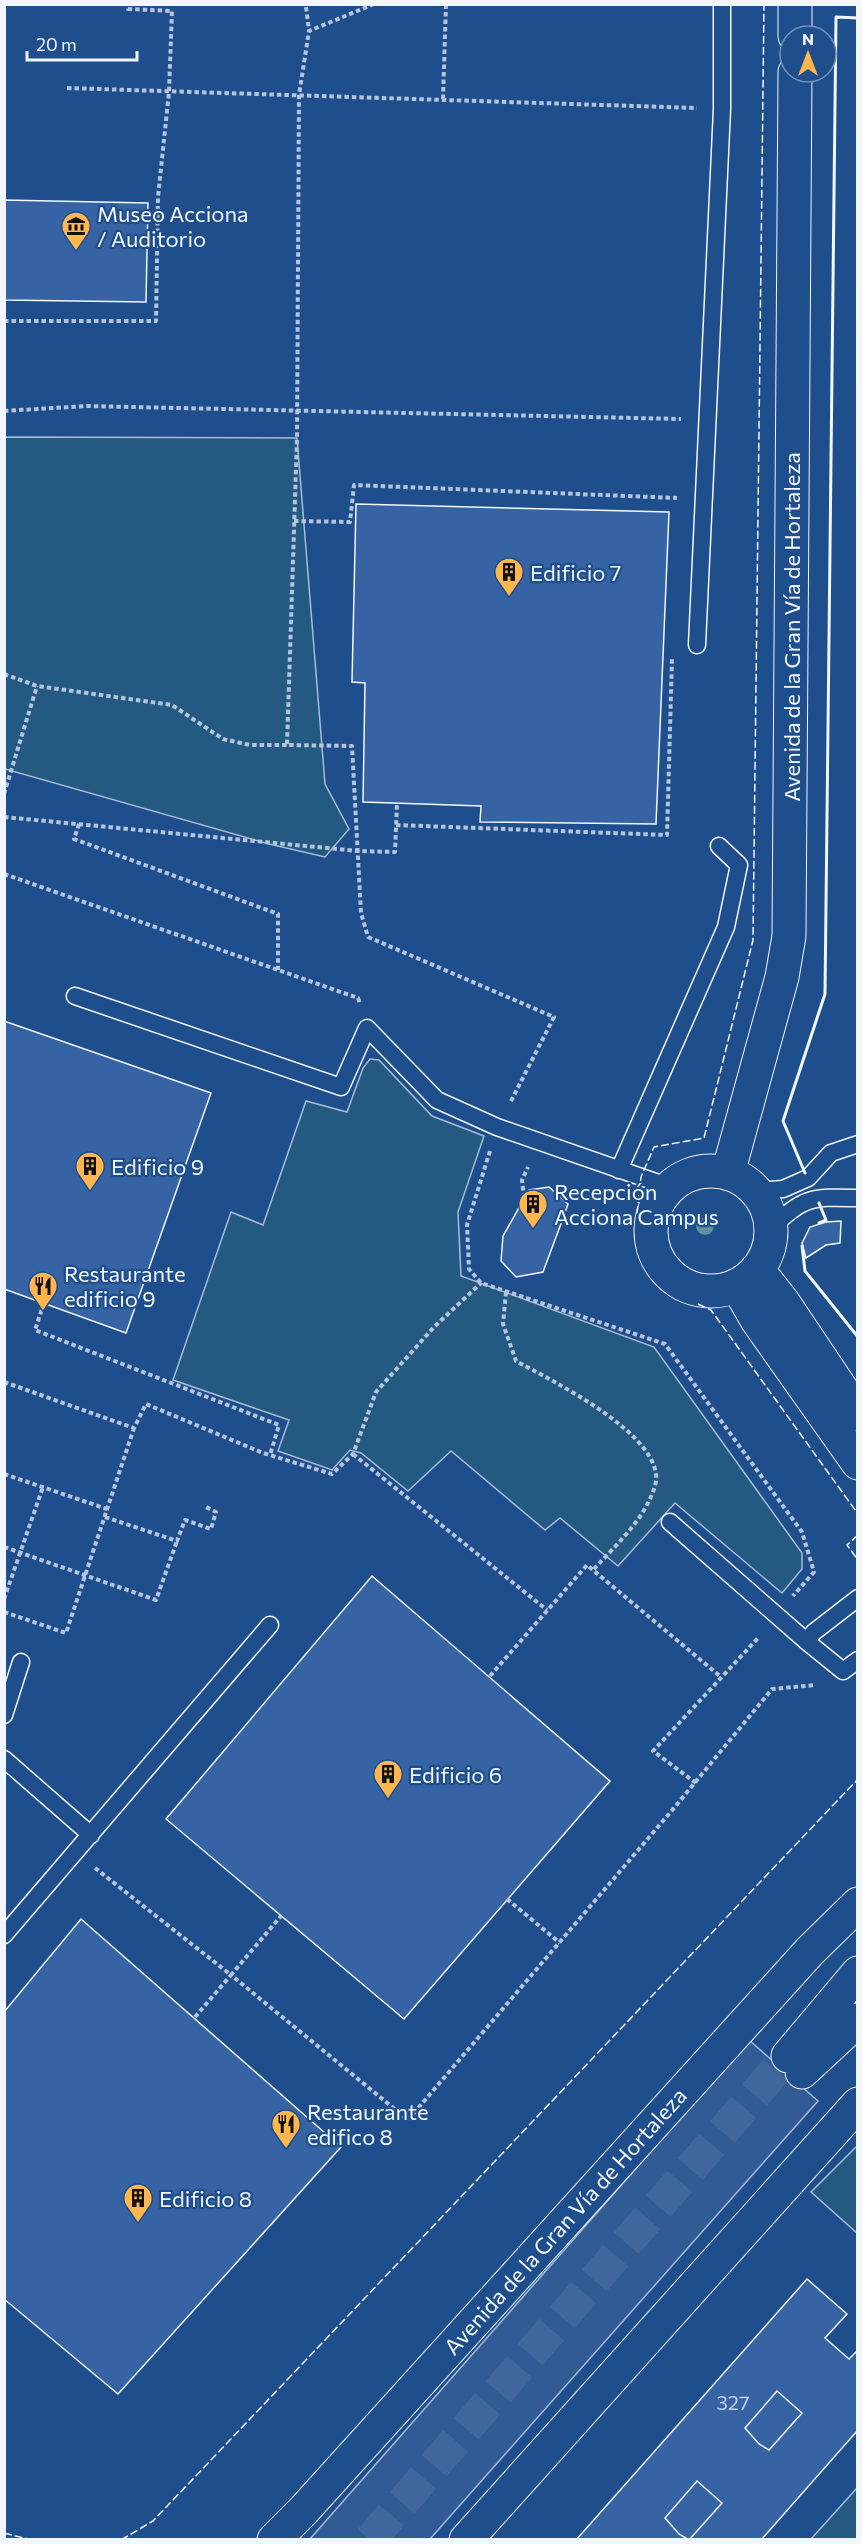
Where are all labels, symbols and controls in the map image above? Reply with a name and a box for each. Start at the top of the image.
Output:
scale bar [27,24,136,62]
north arrow [778,24,838,84]
text: N [802,29,814,48]
text: 20 m [36,33,77,55]
place label: Museo Acciona / Auditorio [97,200,249,252]
museum icon: Museo Acciona / Auditorio [60,210,92,252]
street label: Avenida de la Gran Vía de Hortaleza [778,452,805,802]
building icon: Edificio 7 [493,556,525,598]
place label: Edificio 7 [530,559,621,586]
building icon: Edificio 9 [74,1150,106,1192]
place label: Edificio 9 [111,1153,204,1180]
place label: Recepción Acciona Campus [554,1178,719,1230]
building icon: Recepción Acciona Campus [517,1188,549,1230]
place label: Restaurante edificio 9 [64,1260,186,1312]
restaurant icon: Restaurante edificio 9 [27,1270,59,1312]
building icon: Edificio 6 [372,1758,404,1800]
place label: Edificio 6 [409,1761,502,1788]
street label: Avenida de la Gran Vía de Hortaleza [438,2082,692,2360]
place label: Restaurante edifico 8 [307,2098,429,2150]
restaurant icon: Restaurante edifico 8 [270,2108,302,2150]
building icon: Edificio 8 [122,2182,154,2224]
place label: Edificio 8 [159,2185,252,2212]
house number: 327 [717,2390,749,2414]

